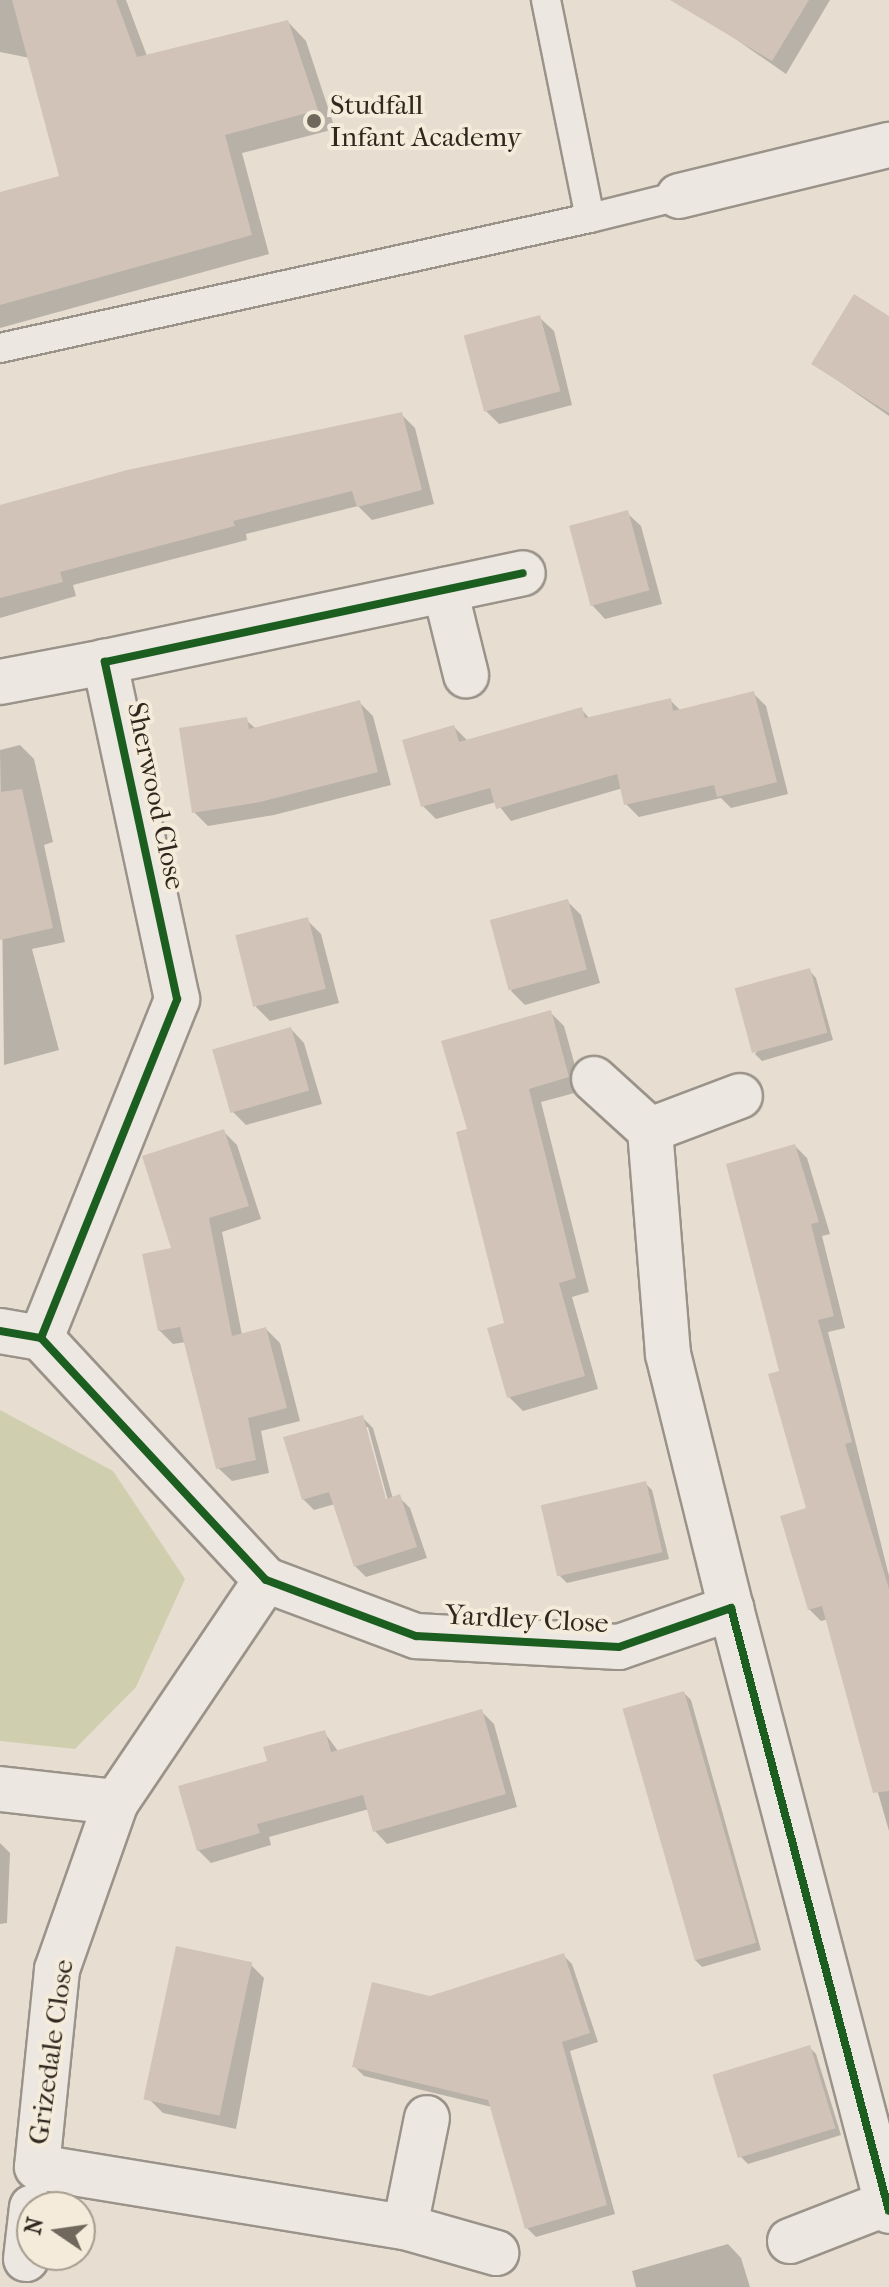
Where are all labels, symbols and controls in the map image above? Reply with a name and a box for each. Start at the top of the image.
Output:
place label: Studfall Infant Academy [330,88,521,154]
marker: Studfall Infant Academy [305,112,323,130]
street label: Sherwood Close [120,699,192,893]
street label: Yardley Close [445,1598,609,1640]
street label: Grizedale Close [21,1957,81,2147]
north arrow [16,2191,96,2271]
text: N [20,2215,49,2237]

